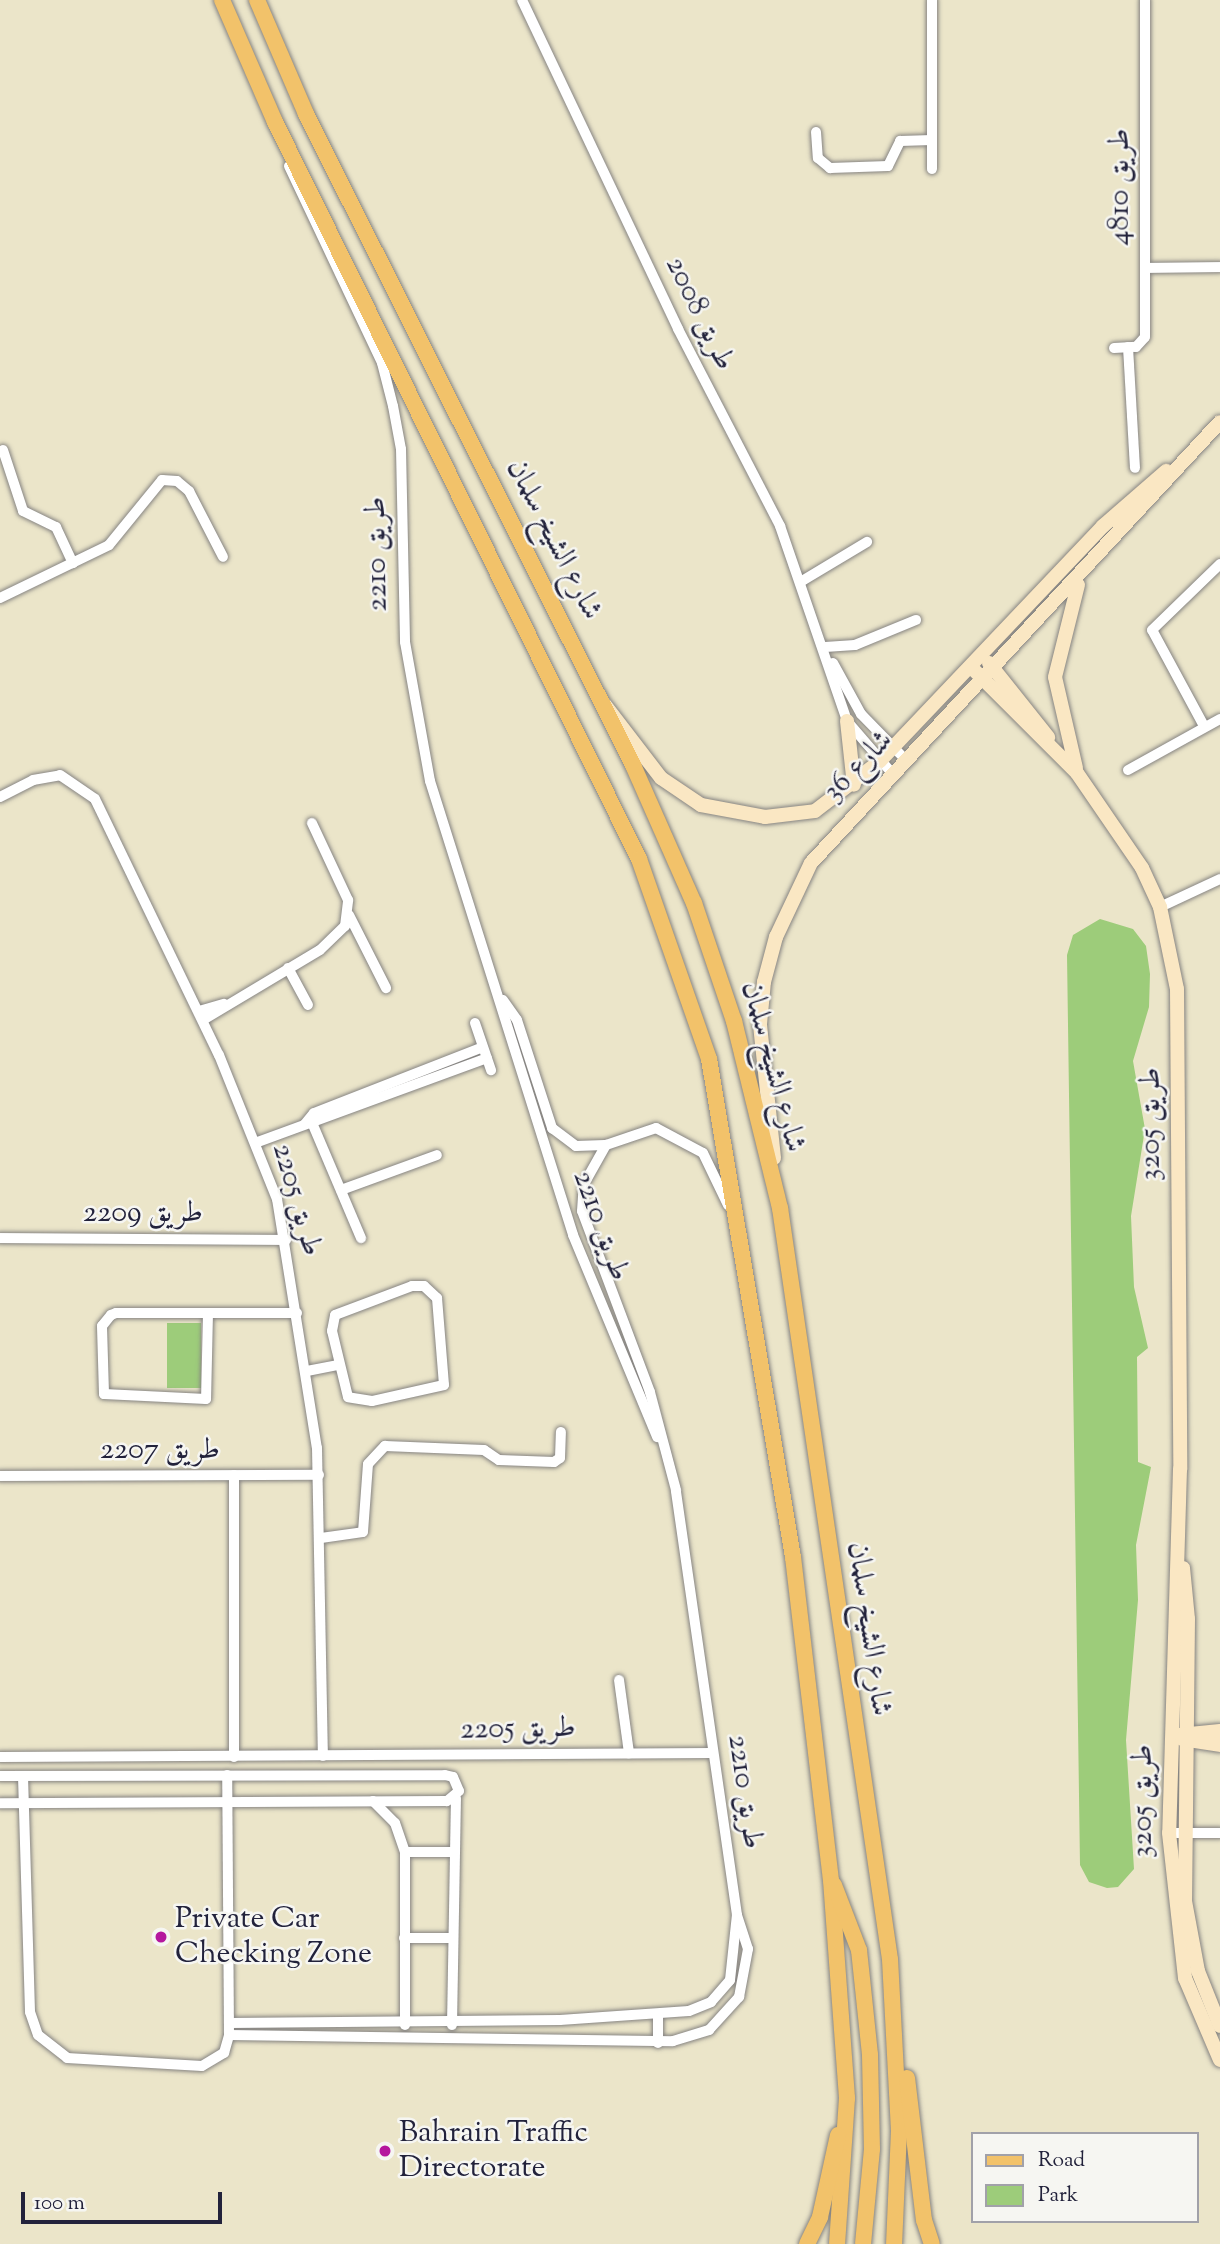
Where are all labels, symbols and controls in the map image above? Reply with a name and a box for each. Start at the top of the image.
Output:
street label: طريق 4810 [1103,128,1139,246]
street label: طريق 2008 [656,251,742,377]
street label: شارع الشيخ سلمان [497,454,609,626]
street label: طريق 2210 [359,496,397,612]
street label: شارع 36 [816,724,902,810]
street label: شارع الشيخ سلمان [732,978,812,1156]
street label: طريق 3205 [1134,1067,1170,1181]
street label: طريق 2205 [263,1140,329,1260]
street label: طريق 2210 [563,1166,637,1286]
street label: طريق 2209 [83,1196,203,1232]
street label: طريق 2207 [100,1433,220,1469]
street label: شارع الشيخ سلمان [838,1540,898,1718]
street label: طريق 2205 [460,1711,576,1749]
street label: طريق 2210 [718,1733,770,1851]
street label: طريق 3205 [1126,1744,1162,1858]
place label: Private Car Checking Zone [175,1902,372,1972]
marker: Private Car Checking Zone [153,1929,169,1945]
place label: Bahrain Traffic Directorate [399,2116,588,2186]
legend [972,2132,1199,2223]
marker: Bahrain Traffic Directorate [377,2143,393,2159]
text: Road [1038,2146,1085,2176]
scale bar [24,2178,226,2222]
text: Park [1038,2181,1078,2211]
text: 100 m [34,2189,85,2219]

